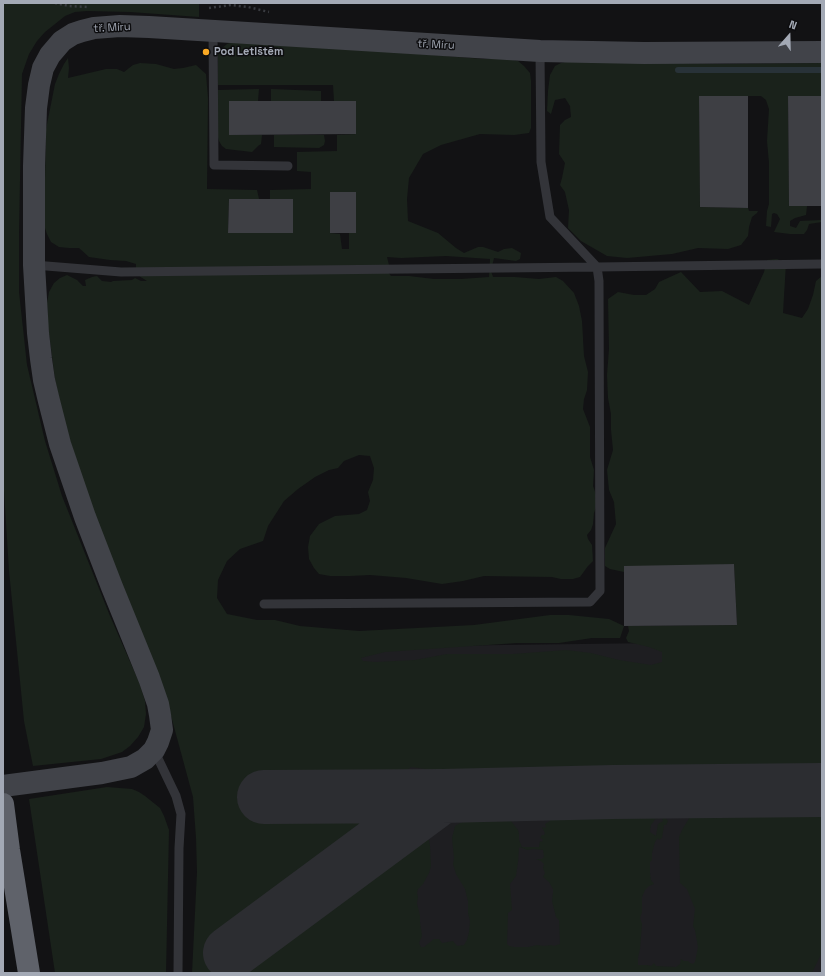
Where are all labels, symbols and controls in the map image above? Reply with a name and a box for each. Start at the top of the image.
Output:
north arrow [769,16,809,56]
text: N [787,17,799,33]
street label: tř. Míru [93,20,131,36]
street label: tř. Míru [417,37,455,53]
place label: Pod Letištěm [214,45,283,59]
marker: Pod Letištěm [201,47,211,57]

